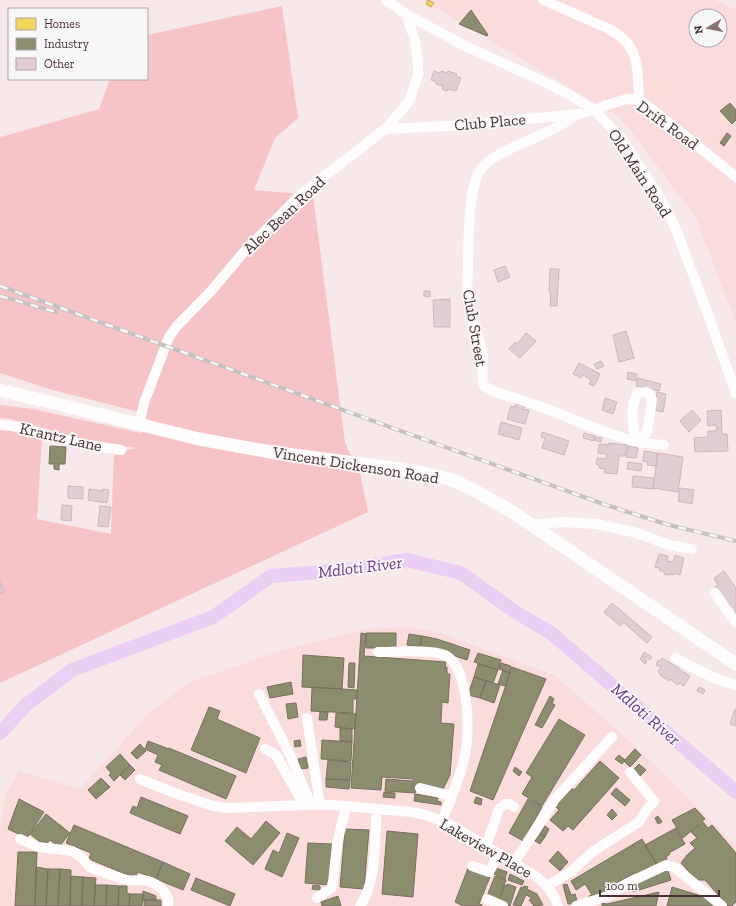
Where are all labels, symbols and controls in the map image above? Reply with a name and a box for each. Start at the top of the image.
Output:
legend [8,8,148,80]
north arrow [688,8,728,48]
text: Homes [44,17,80,31]
text: N [691,24,706,35]
text: Industry [44,37,90,51]
text: Other [44,57,75,71]
street label: Drift Road [633,96,703,154]
street label: Club Place [453,109,527,135]
street label: Old Main Road [604,125,676,221]
street label: Alec Bean Road [239,172,329,258]
street label: Club Street [459,288,491,368]
street label: Krantz Lane [18,418,104,456]
street label: Vincent Dickenson Road [271,442,440,488]
water label: Mdloti River [317,552,403,582]
water label: Mdloti River [608,679,685,749]
street label: Lakeview Place [437,814,535,882]
scale bar [600,872,719,898]
text: 100 m [606,879,638,893]

